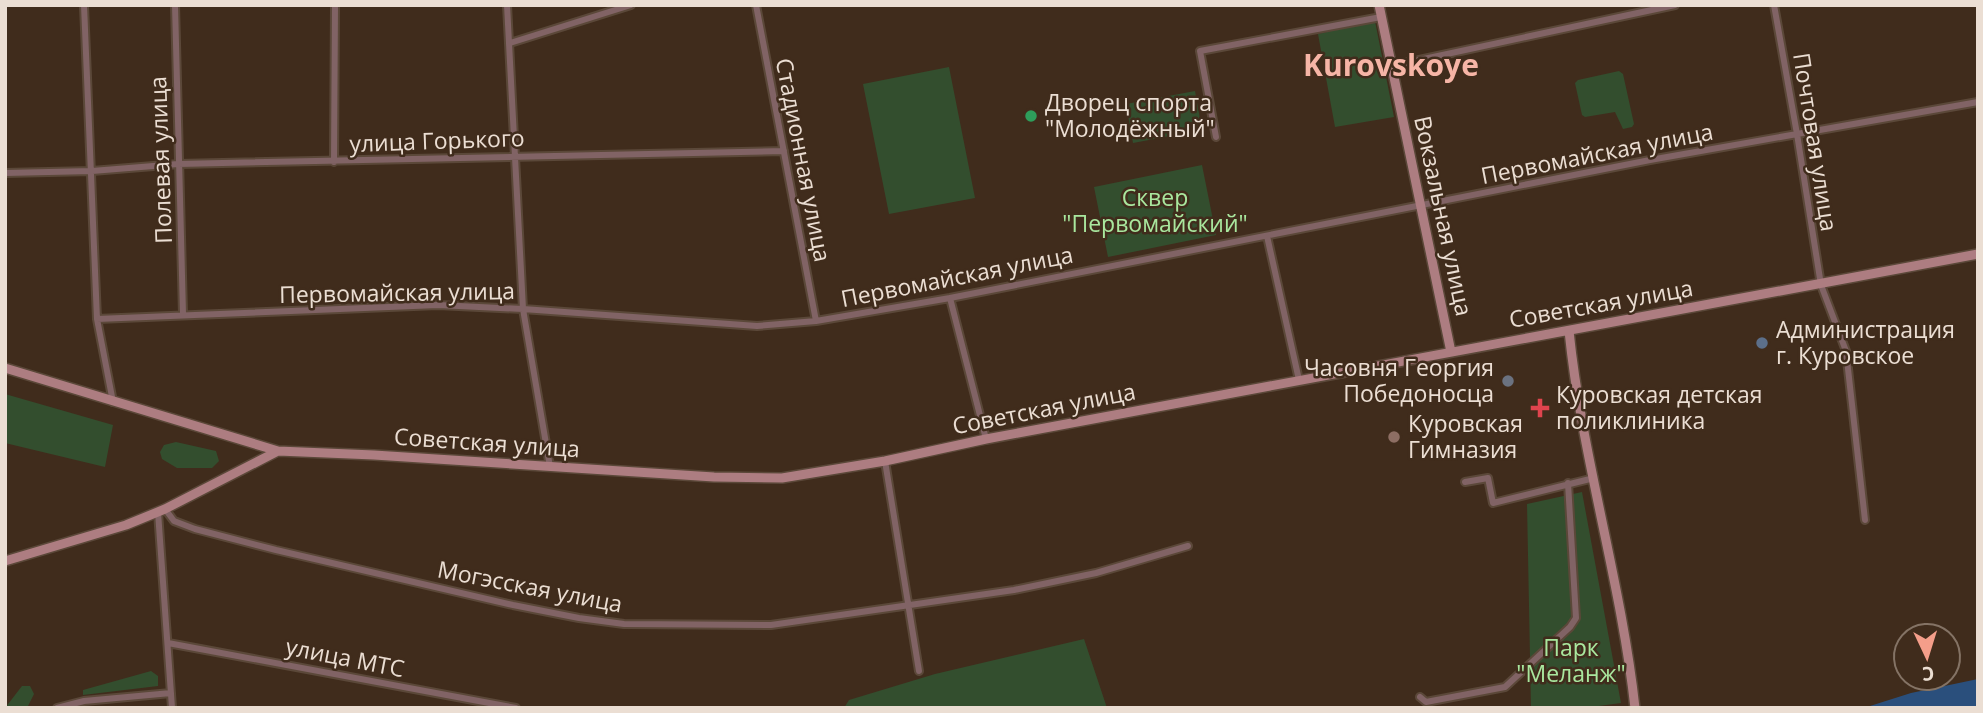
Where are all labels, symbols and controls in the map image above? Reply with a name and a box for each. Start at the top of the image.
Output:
district label: Kurovskoye [1303,44,1479,85]
street label: Почтовая улица [1786,50,1846,233]
street label: Стадионная улица [769,55,839,264]
street label: Полевая улица [141,76,179,244]
place label: Дворец спорта "Молодёжный" [1045,86,1215,144]
marker: Дворец спорта "Молодёжный" [1023,108,1039,124]
street label: Вокзальная улица [1407,113,1481,319]
street label: Первомайская улица [1478,115,1716,191]
street label: улица Горького [349,121,525,159]
park label: Сквер "Первомайский" [1062,181,1248,239]
street label: Первомайская улица [838,238,1076,314]
street label: Советская улица [1506,271,1695,335]
street label: Первомайская улица [279,274,515,310]
place label: Администрация г. Куровское [1776,313,1955,371]
marker: Администрация г. Куровское [1754,335,1770,351]
place label: Часовня Георгия Победоносца [1304,351,1494,409]
marker: Часовня Георгия Победоносца [1500,373,1516,389]
street label: Советская улица [949,375,1138,441]
place label: Куровская детская поликлиника [1556,378,1762,436]
marker: Куровская детская поликлиника [1530,398,1550,418]
place label: Куровская Гимназия [1408,407,1523,465]
street label: Советская улица [393,420,581,464]
marker: Куровская Гимназия [1386,429,1402,445]
street label: Могэсская улица [435,552,625,620]
north arrow [1892,622,1962,692]
street label: улица МТС [283,630,407,684]
park label: Парк "Меланж" [1516,631,1626,689]
text: С [1921,661,1935,687]

